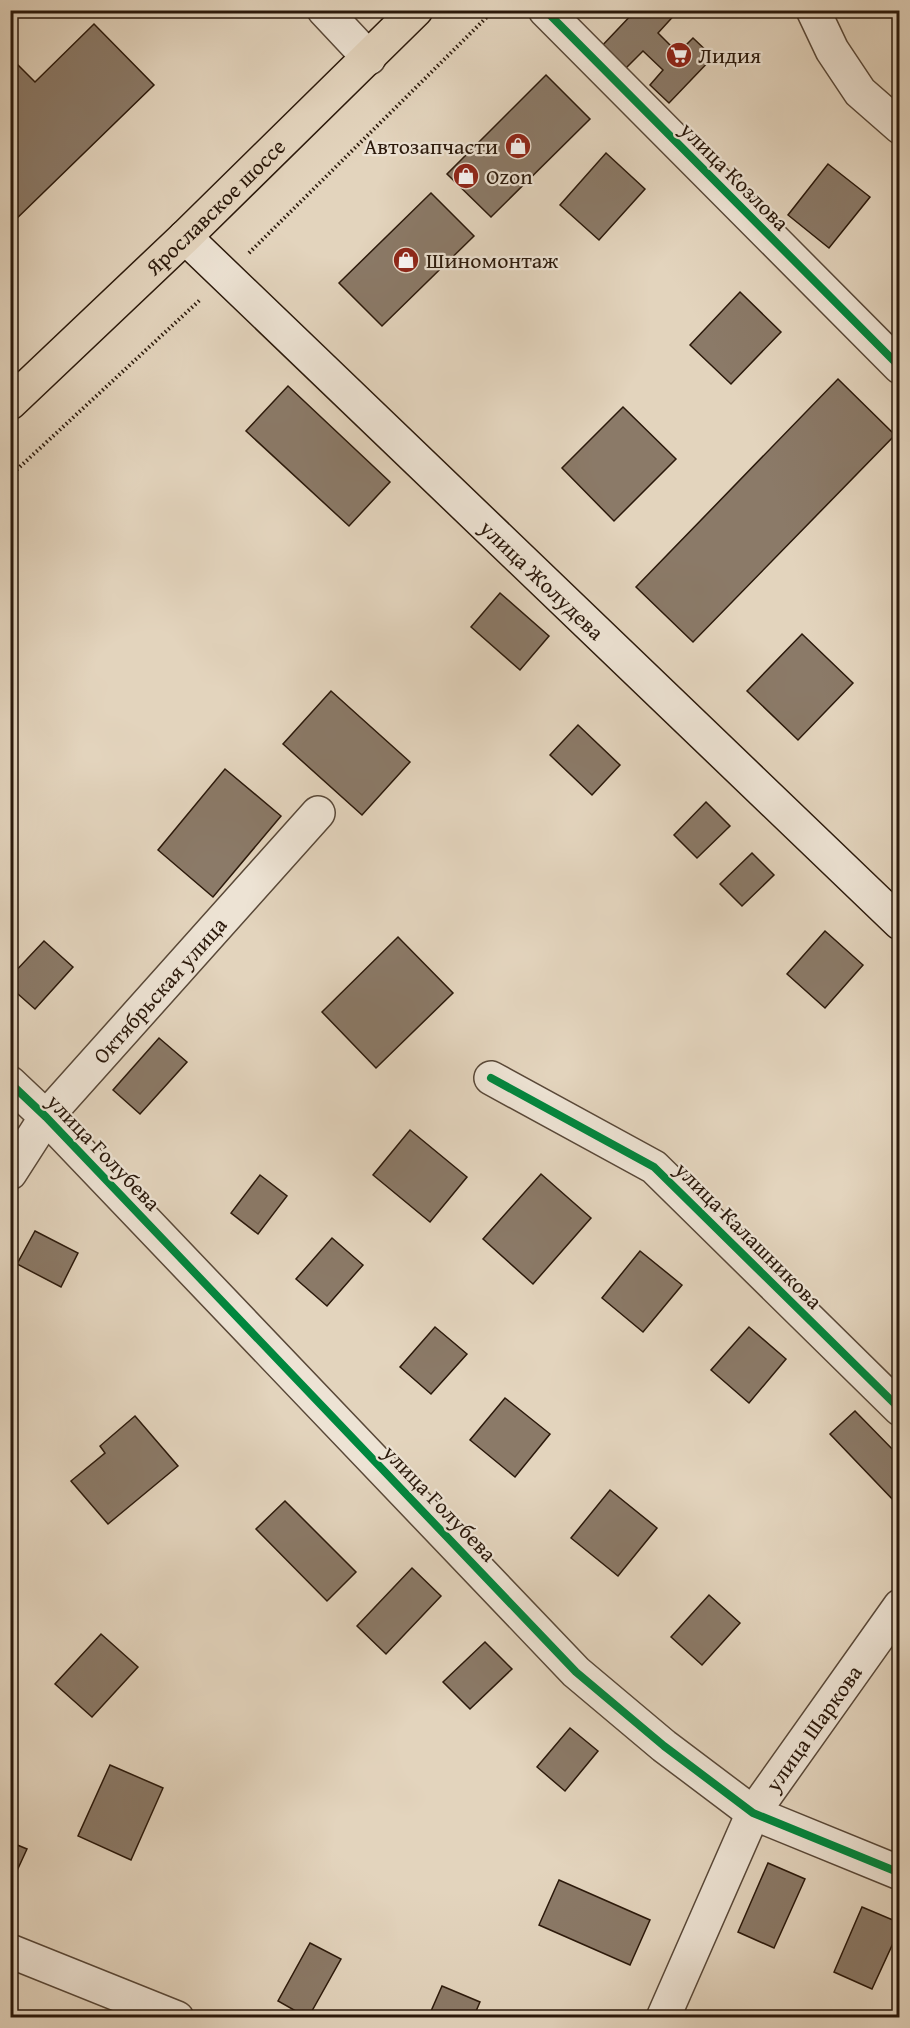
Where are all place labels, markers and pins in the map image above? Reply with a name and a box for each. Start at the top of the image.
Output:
place label: Лидия [698,39,761,71]
supermarket icon: Лидия [664,40,694,70]
place label: Автозапчасти [364,130,498,162]
shop icon: Автозапчасти [503,131,533,161]
place label: Ozon [486,160,533,192]
shop icon: Ozon [451,161,481,191]
place label: Шиномонтаж [426,244,559,276]
shop icon: Шиномонтаж [391,245,421,275]

